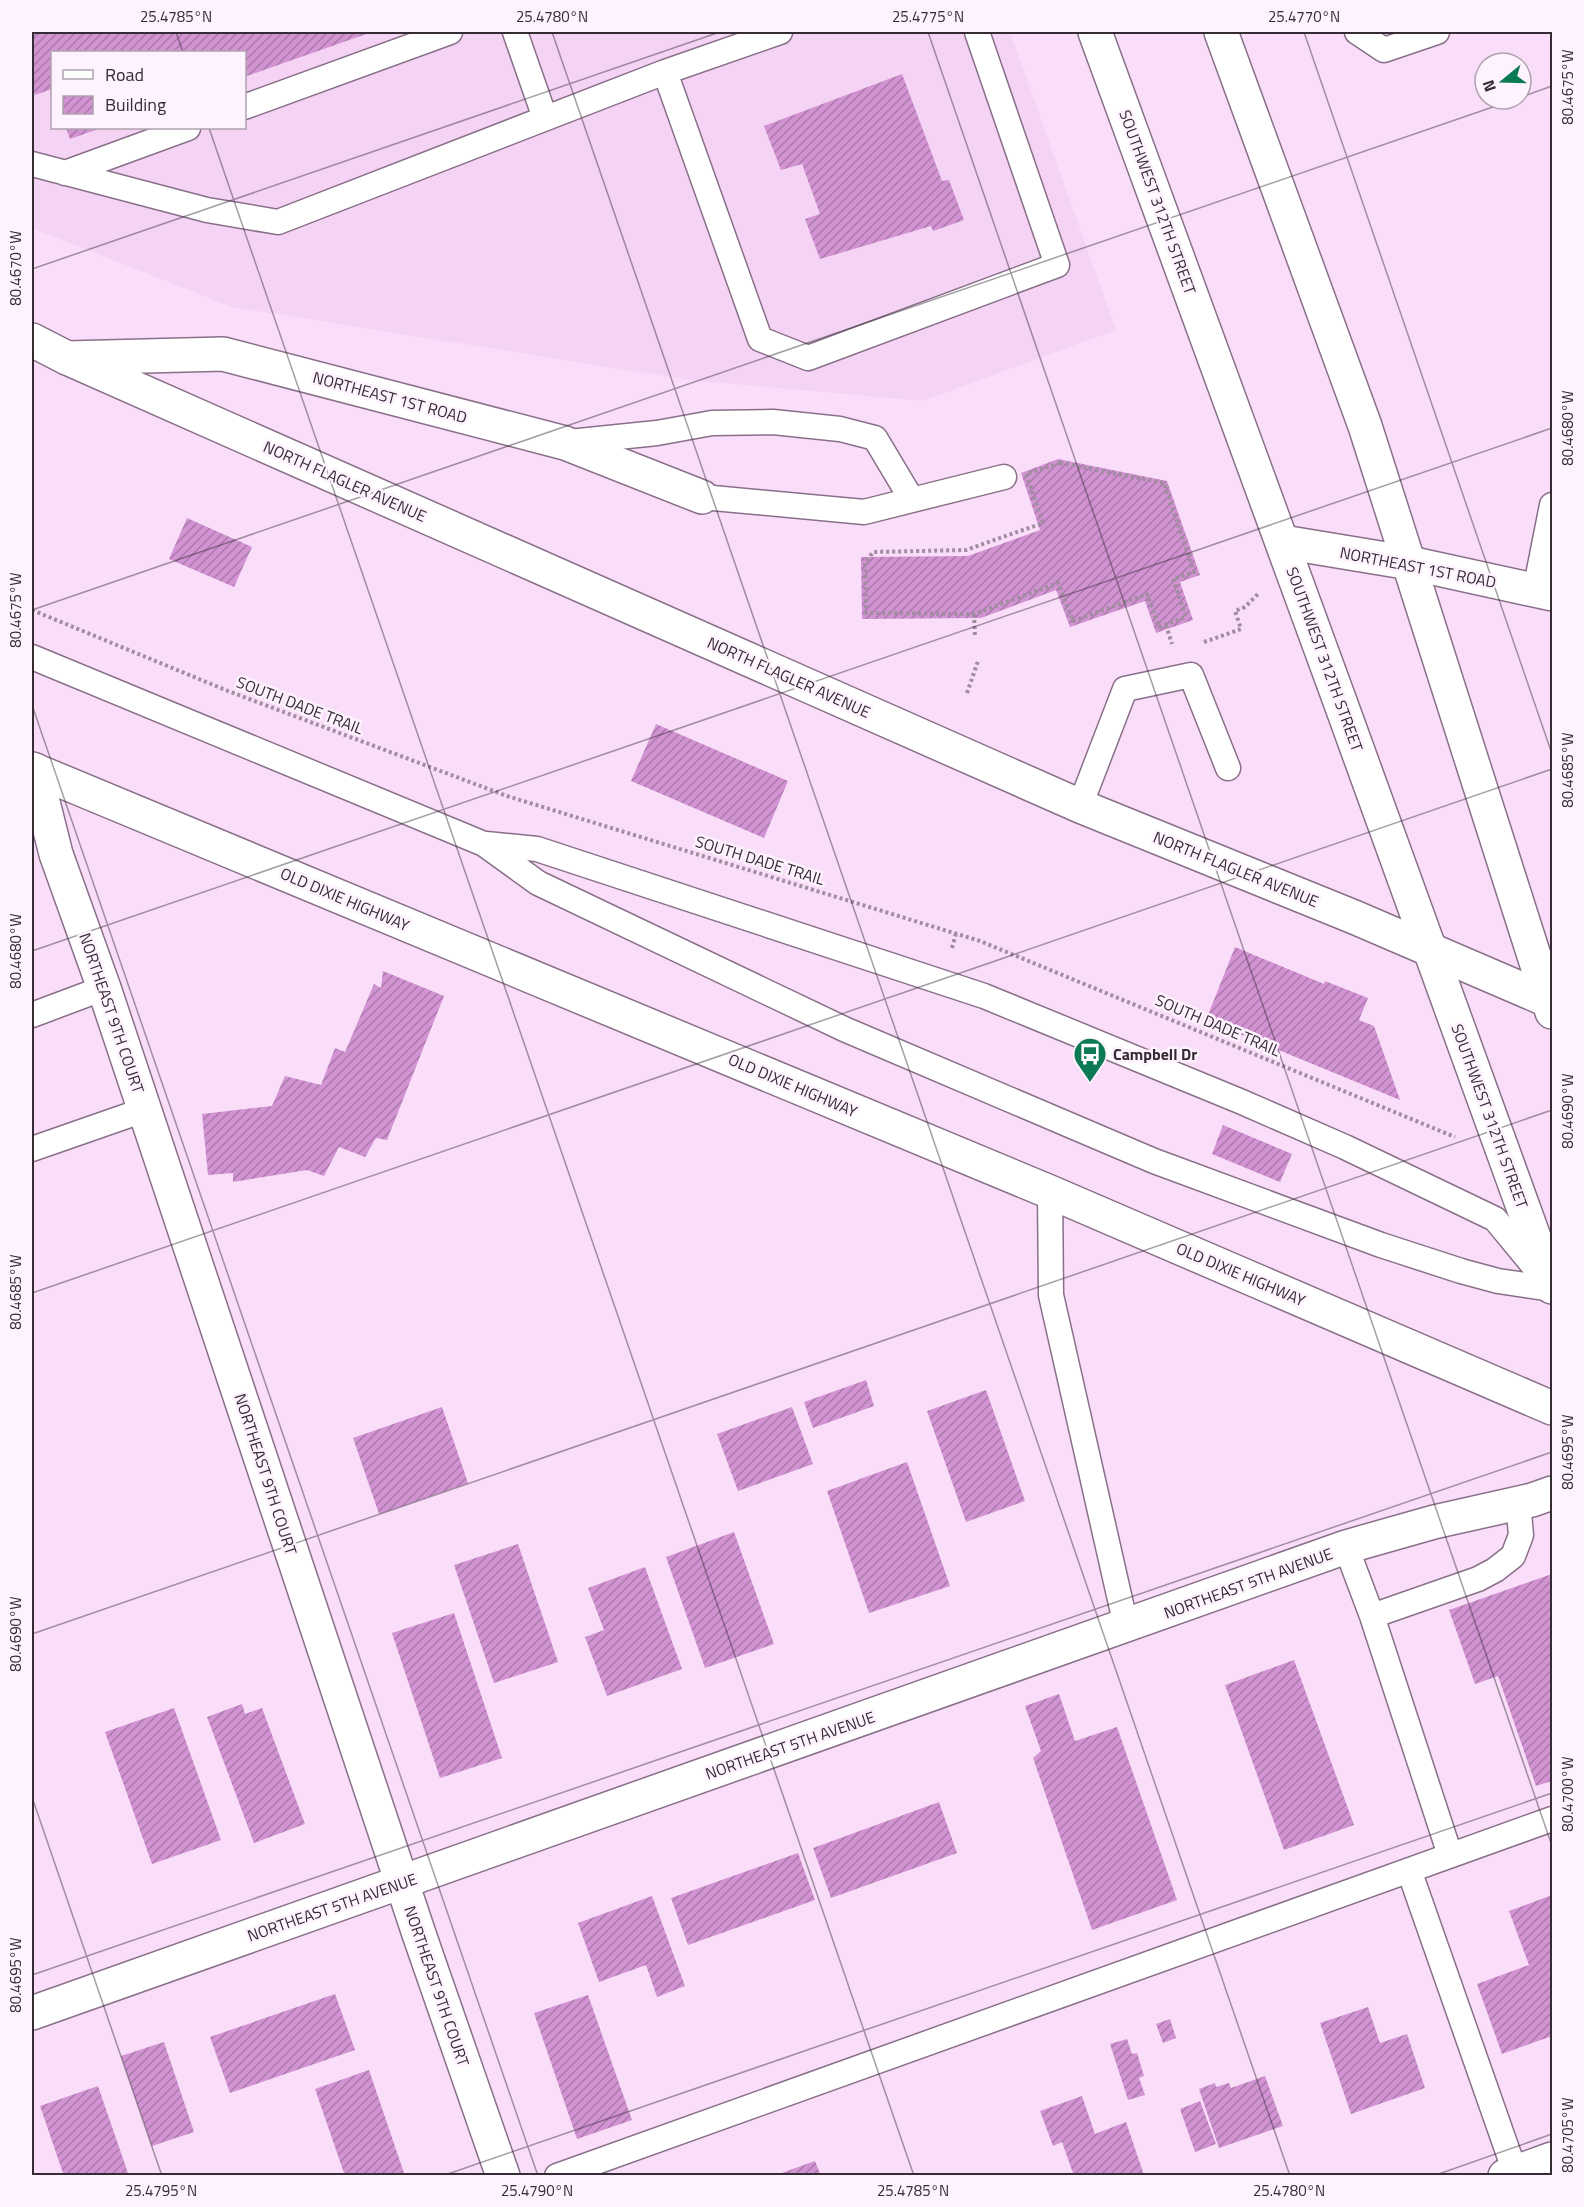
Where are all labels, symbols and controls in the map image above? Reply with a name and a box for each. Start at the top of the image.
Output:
text: 25.4785°N [140,5,212,28]
text: 25.4780°N [516,5,588,28]
text: 25.4775°N [892,5,964,28]
text: 25.4770°N [1268,5,1340,28]
text: 80.4675°W [1556,49,1579,125]
legend [51,51,246,129]
north arrow [1473,51,1533,111]
text: Road [105,61,144,88]
text: N [1476,77,1502,95]
text: Building [105,91,166,118]
street label: SOUTHWEST 312TH STREET [1113,106,1203,298]
text: 80.4670°W [4,230,27,306]
street label: NORTHEAST 1ST ROAD [310,365,470,429]
text: 80.4680°W [1556,390,1579,466]
street label: NORTH FLAGLER AVENUE [260,434,430,528]
street label: NORTHEAST 1ST ROAD [1338,540,1498,594]
street label: SOUTHWEST 312TH STREET [1280,563,1370,755]
text: 80.4675°W [4,572,27,648]
street label: NORTH FLAGLER AVENUE [704,630,874,724]
street label: SOUTH DADE TRAIL [233,670,367,740]
text: 80.4685°W [1556,732,1579,808]
street label: NORTH FLAGLER AVENUE [1150,825,1322,913]
street label: SOUTH DADE TRAIL [692,829,828,891]
street label: OLD DIXIE HIGHWAY [277,861,414,937]
text: 80.4680°W [4,913,27,989]
street label: NORTHEAST 9TH COURT [73,929,151,1097]
street label: SOUTH DADE TRAIL [1152,988,1285,1062]
street label: SOUTHWEST 312TH STREET [1445,1020,1535,1212]
bus stop icon: Campbell Dr [1072,1036,1108,1083]
place label: Campbell Dr [1113,1042,1197,1066]
street label: OLD DIXIE HIGHWAY [725,1047,862,1123]
text: 80.4690°W [1556,1073,1579,1149]
street label: OLD DIXIE HIGHWAY [1173,1236,1310,1312]
text: 80.4685°W [4,1254,27,1330]
street label: NORTHEAST 9TH COURT [229,1390,304,1558]
text: 80.4695°W [1556,1414,1579,1490]
street label: NORTHEAST 5TH AVENUE [1160,1541,1336,1625]
text: 80.4690°W [4,1596,27,1672]
street label: NORTHEAST 5TH AVENUE [702,1705,878,1785]
text: 80.4700°W [1556,1756,1579,1832]
street label: NORTHEAST 5TH AVENUE [244,1867,420,1947]
street label: NORTHEAST 9TH COURT [398,1902,476,2070]
text: 80.4695°W [4,1937,27,2013]
text: 80.4705°W [1556,2097,1579,2173]
text: 25.4795°N [125,2179,197,2202]
text: 25.4790°N [501,2179,573,2202]
text: 25.4785°N [877,2179,949,2202]
text: 25.4780°N [1253,2179,1325,2202]

